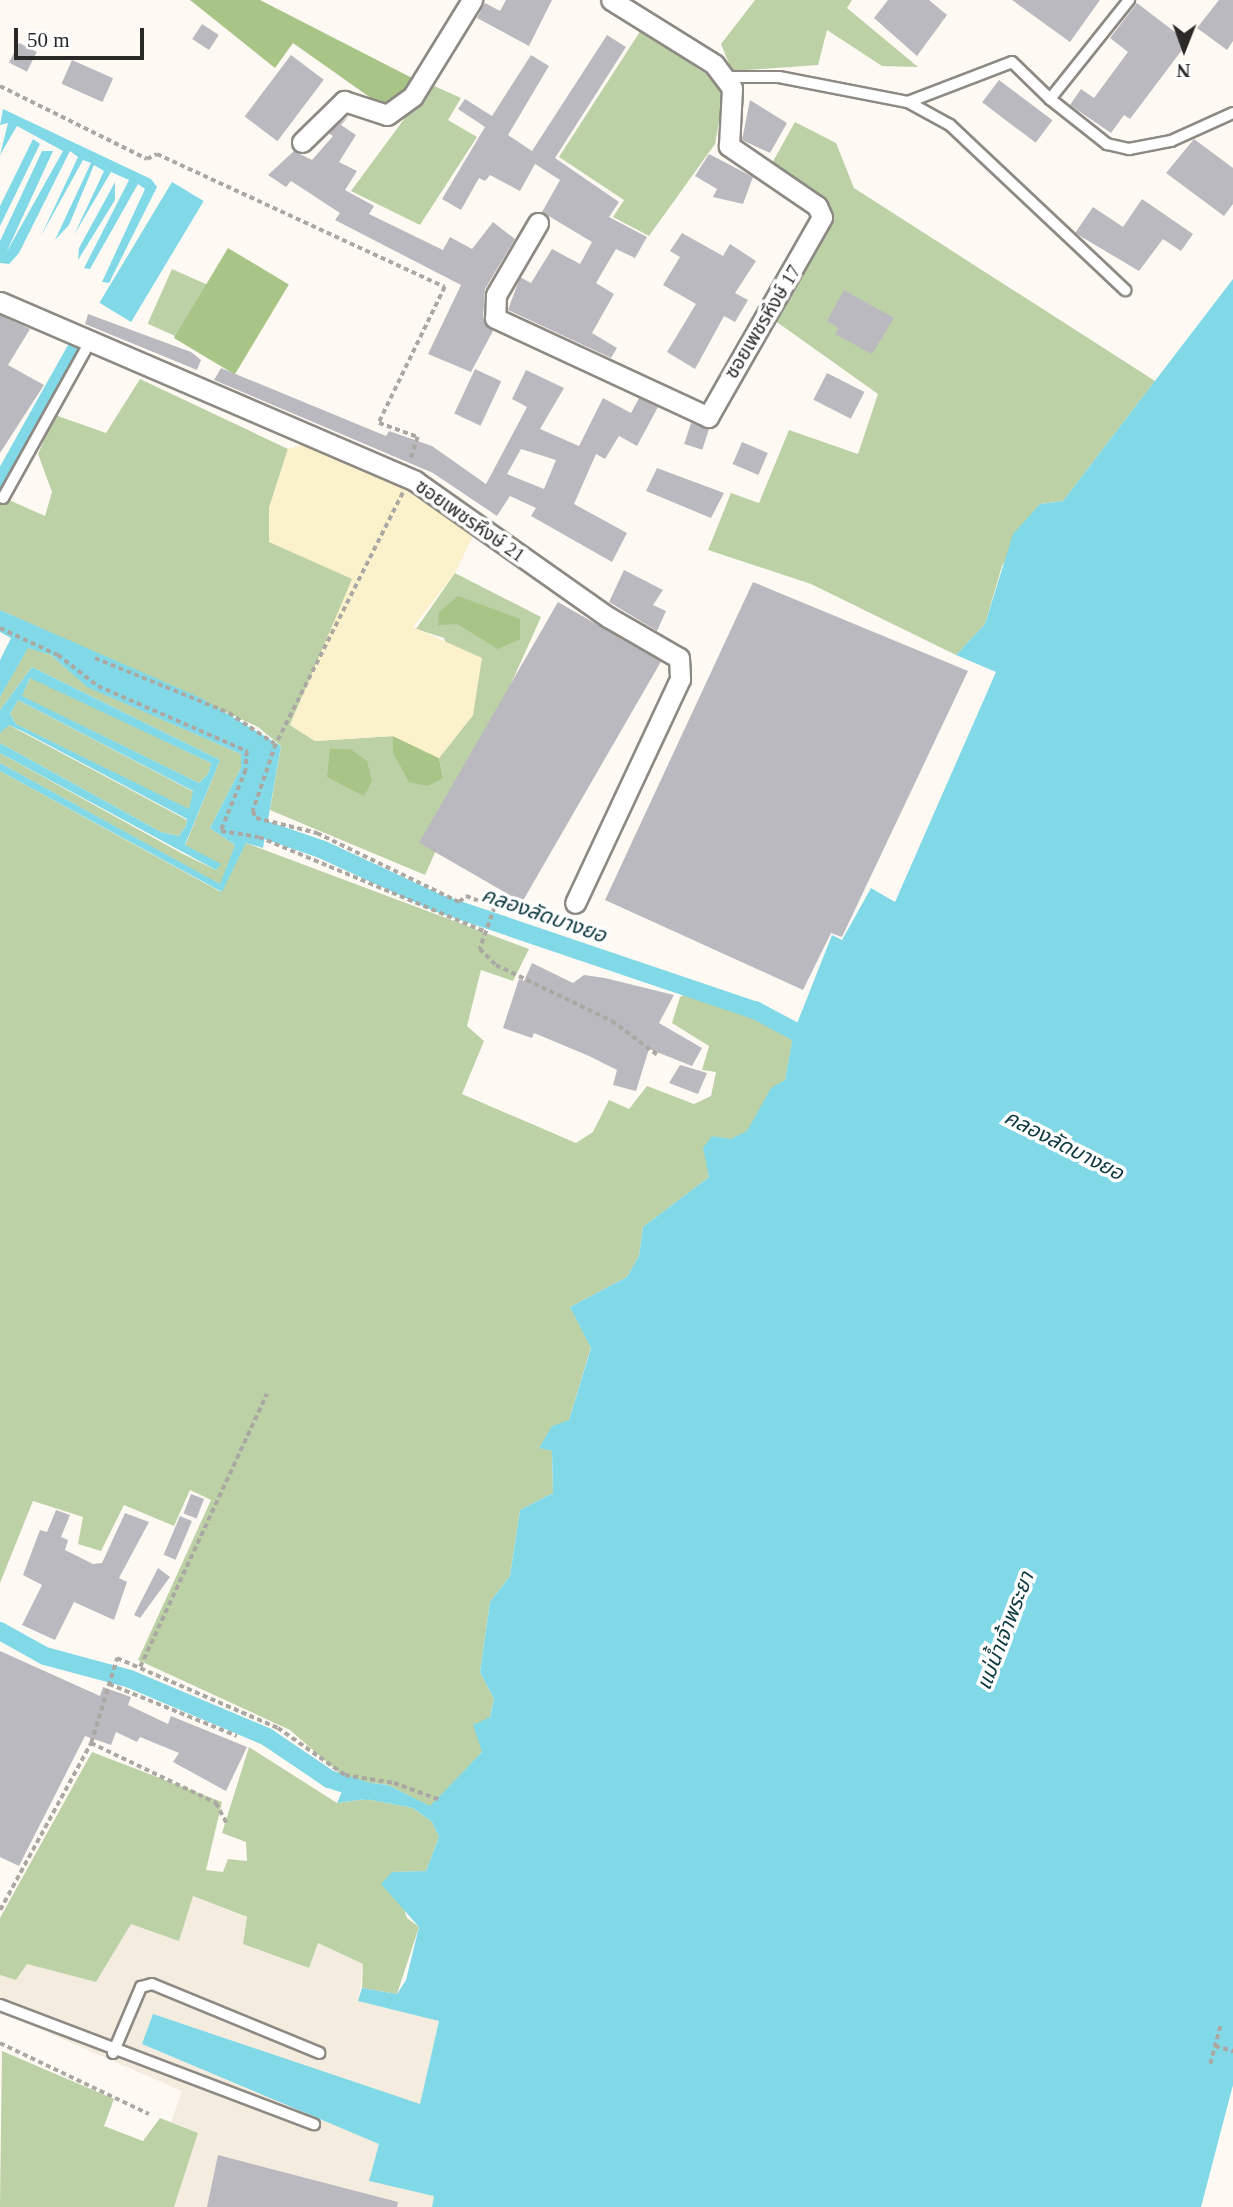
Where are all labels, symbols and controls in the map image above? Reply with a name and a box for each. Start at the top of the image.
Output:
scale bar [18,14,147,58]
north arrow [1149,14,1219,84]
text: 50 m [27,28,70,52]
text: N [1177,60,1191,81]
street label: ซอยเพชรหึงษ์ 17 [720,261,806,383]
street label: ซอยเพชรหึงษ์ 21 [411,475,529,567]
water label: คลองลัดบางยอ [478,882,610,948]
water label: คลองลัดบางยอ [1000,1104,1128,1186]
water label: แม่น้ำเจ้าพระยา [971,1568,1039,1694]

